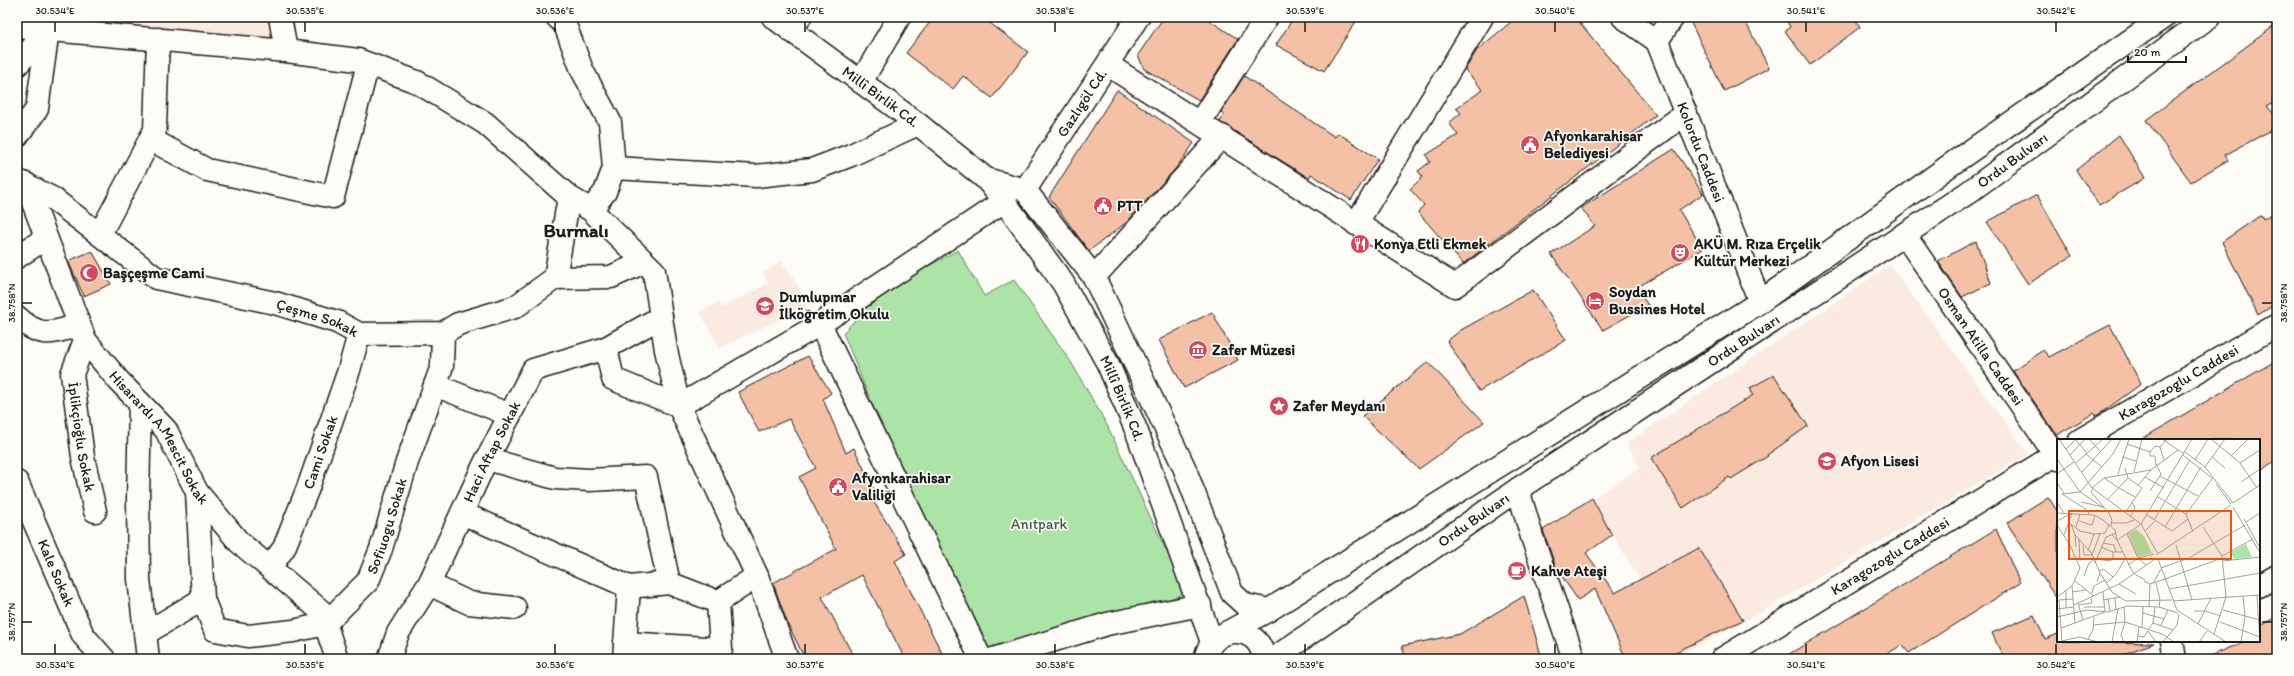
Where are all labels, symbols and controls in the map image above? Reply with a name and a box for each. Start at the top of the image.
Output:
text: 30.534°E [35,4,75,17]
text: 30.535°E [286,4,325,17]
text: 30.536°E [536,4,575,17]
text: 30.537°E [786,4,825,17]
text: 30.538°E [1036,4,1075,17]
text: 30.539°E [1286,4,1325,17]
text: 30.540°E [1535,4,1575,17]
text: 30.541°E [1787,4,1826,17]
text: 30.542°E [2036,4,2076,17]
scale bar [2128,38,2186,64]
text: 20 m [2134,45,2161,59]
street label: Millî Birlik Cd. [839,62,923,131]
street label: Gazlıgöl Cd. [1053,65,1111,140]
street label: Kolordu Caddesi [1673,99,1729,205]
place label: Afyonkarahisar Belediyesi [1543,127,1643,163]
street label: Ordu Bulvarı [1974,129,2051,192]
public building icon: Afyonkarahisar Belediyesi [1519,134,1541,156]
public building icon: PTT [1092,195,1114,217]
place label: PTT [1117,197,1143,215]
district label: Burmalı [543,219,609,242]
restaurant icon: Konya Etli Ekmek [1349,233,1371,255]
place label: Konya Etli Ekmek [1374,235,1487,254]
place label: AKÜ M. Rıza Erçelik Kültür Merkezi [1693,235,1821,270]
theatre icon: AKÜ M. Rıza Erçelik Kültür Merkezi [1669,242,1691,264]
mosque icon: Başçeşme Cami [78,262,100,284]
place label: Başçeşme Cami [103,264,205,283]
text: 38.758°N [5,283,18,322]
place label: Soydan Bussines Hotel [1609,283,1706,318]
text: 38.758°N [2277,283,2290,322]
street label: Osman Atilla Caddesi [1934,284,2028,409]
place label: Dumlupınar İlköğretim Okulu [779,288,890,324]
hotel icon: Soydan Bussines Hotel [1584,290,1606,312]
street label: Çeşme Sokak [274,295,362,341]
school or university icon: Dumlupınar İlköğretim Okulu [754,295,776,317]
street label: Ordu Bulvarı [1704,310,1783,371]
museum icon: Zafer Müzesi [1187,339,1209,361]
place label: Zafer Müzesi [1212,341,1295,359]
street label: Karagozoglu Caddesi [2115,341,2242,425]
street label: Millî Birlik Cd. [1096,352,1148,443]
street label: Hisarardı A.Mescit Sokak [105,367,213,508]
street label: İplikçioğlu Sokak [64,381,99,494]
place icon: Zafer Meydanı [1268,395,1290,417]
place label: Zafer Meydanı [1293,397,1386,416]
street label: Haci Aftap Sokak [459,398,525,505]
street label: Cami Sokak [299,413,342,491]
inset map [2057,439,2260,642]
school or university icon: Afyon Lisesi [1816,450,1838,472]
place label: Afyon Lisesi [1840,452,1919,471]
place label: Afyonkarahisar Valiliği [851,469,951,505]
street label: Sofiuogu Sokak [363,476,411,577]
public building icon: Afyonkarahisar Valiliği [827,476,849,498]
street label: Ordu Bulvarı [1434,489,1513,551]
street label: Karagozoglu Caddesi [1827,513,1953,599]
park label: Anıtpark [1011,515,1067,533]
street label: Kale Sokak [34,537,79,610]
cafe icon: Kahve Ateşi [1506,560,1528,582]
place label: Kahve Ateşi [1531,562,1607,581]
text: 38.757°N [5,603,18,641]
text: 38.757°N [2277,603,2290,641]
text: 30.534°E [35,658,75,671]
text: 30.535°E [286,658,325,671]
text: 30.536°E [536,658,575,671]
text: 30.537°E [786,658,825,671]
text: 30.538°E [1036,658,1075,671]
text: 30.539°E [1286,658,1325,671]
text: 30.540°E [1535,658,1575,671]
text: 30.541°E [1787,658,1826,671]
text: 30.542°E [2036,658,2076,671]

